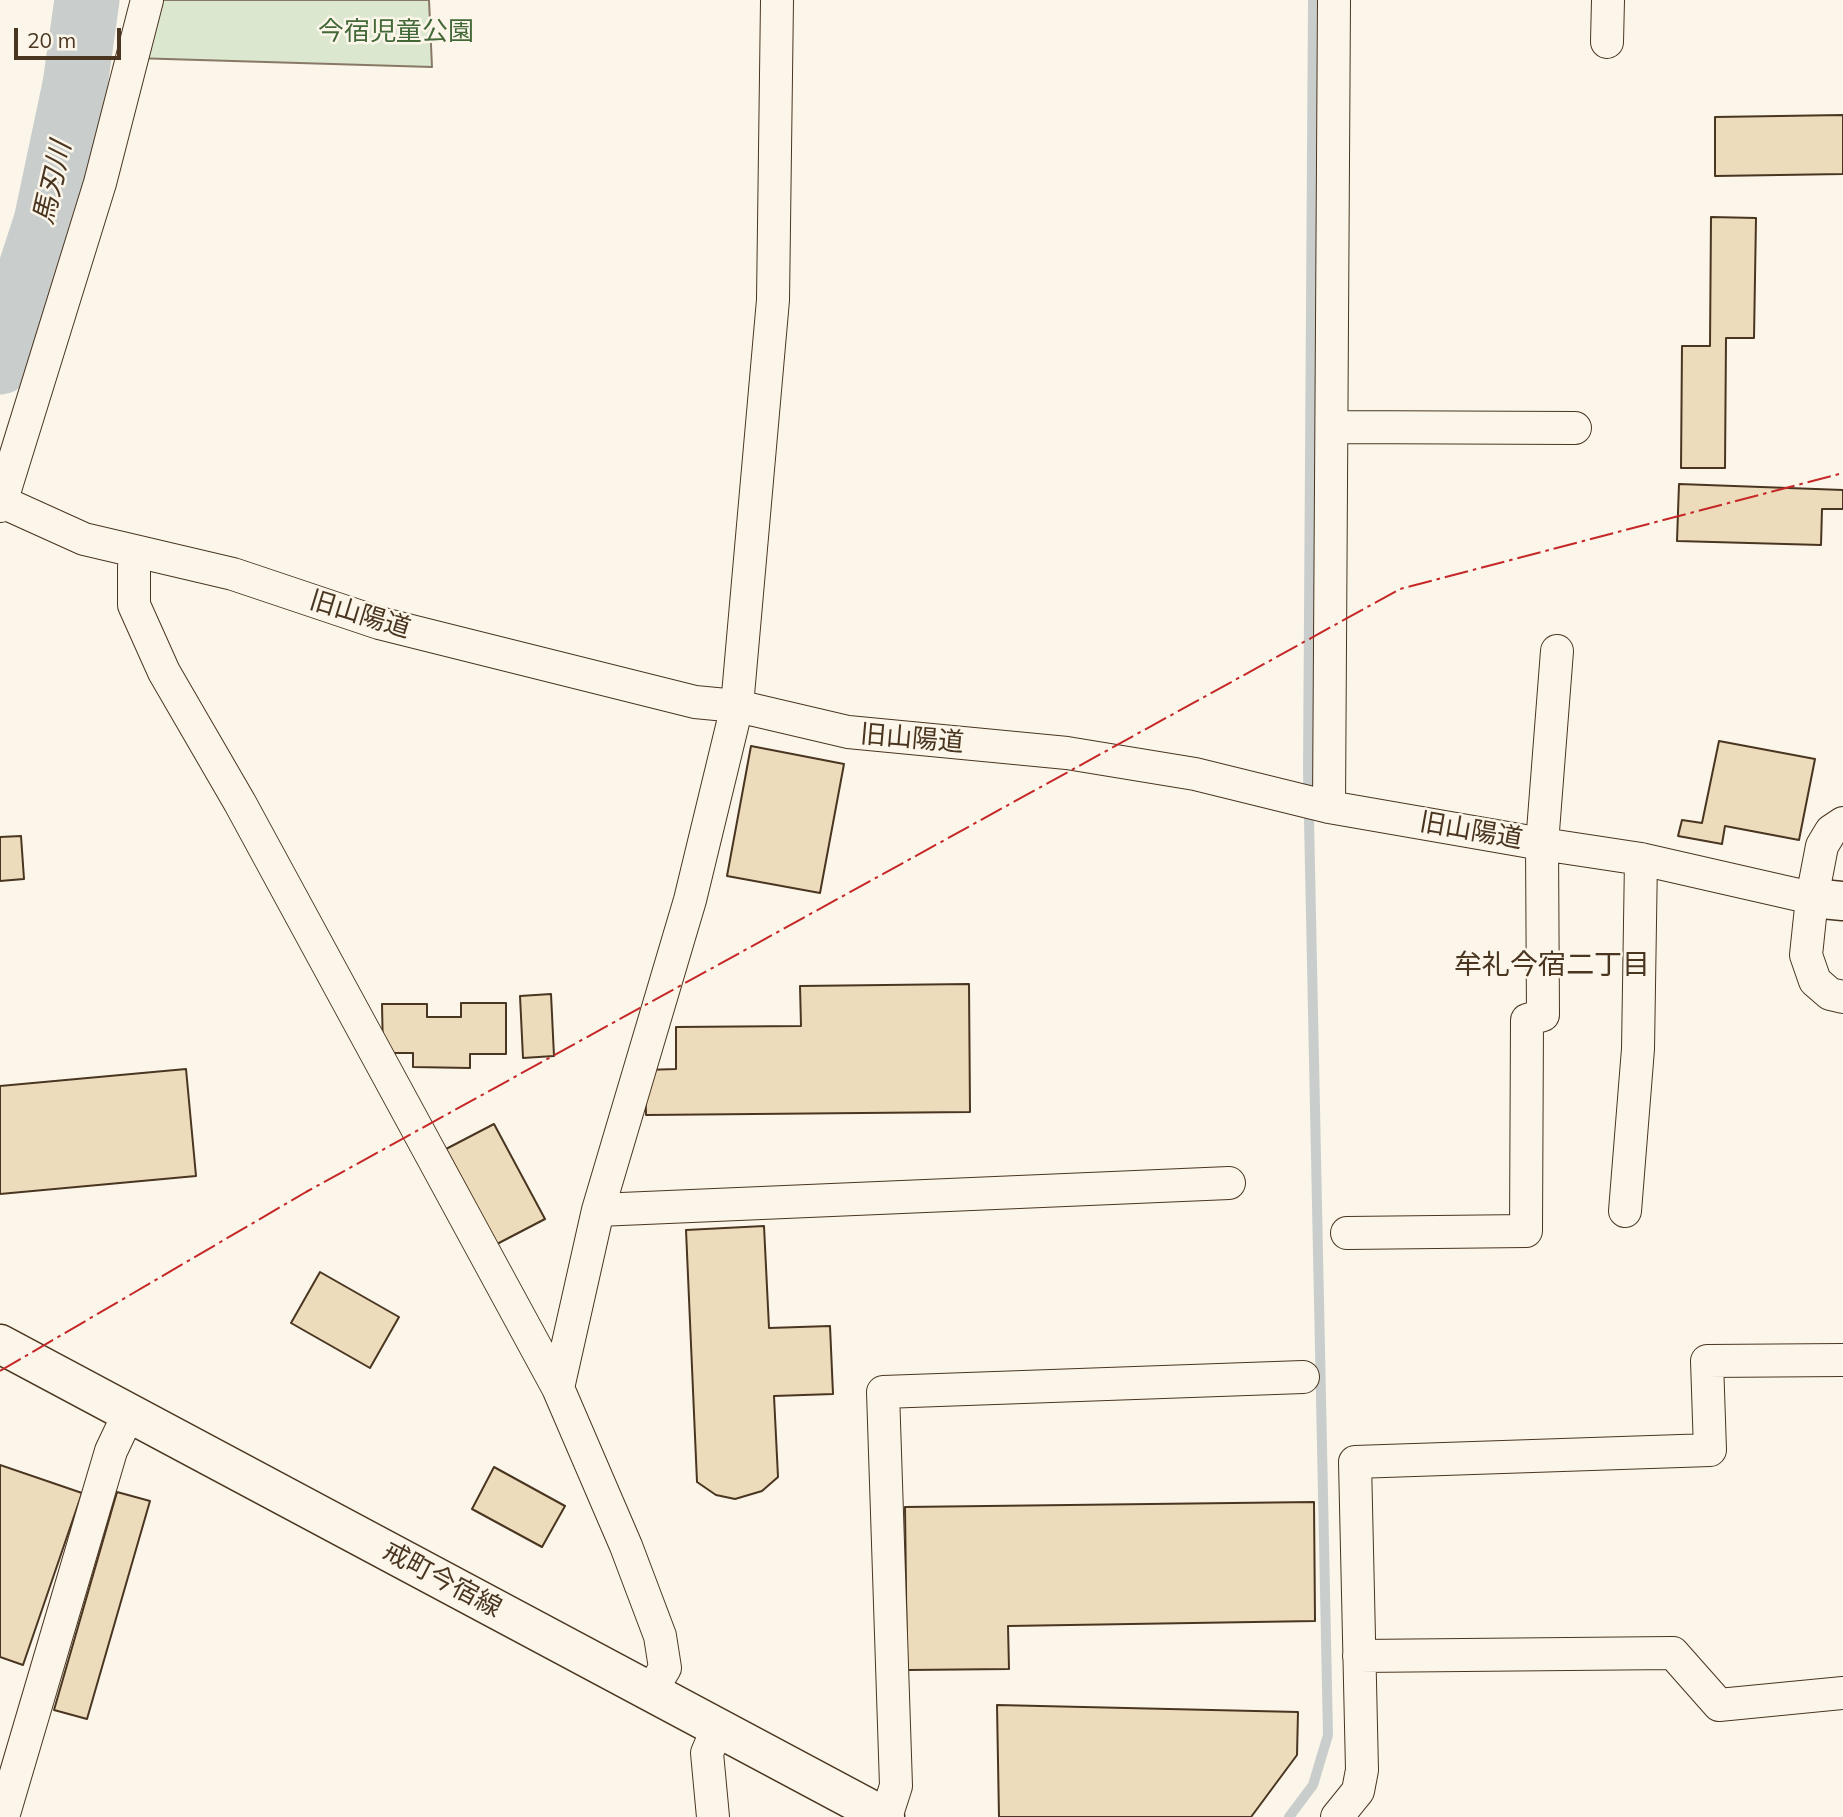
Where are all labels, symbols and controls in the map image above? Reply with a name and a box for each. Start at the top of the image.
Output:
scale bar [18,14,124,58]
park label: 今宿児童公園 [318,16,474,48]
text: 20 m [27,27,76,53]
water label: 馬刃川 [27,138,79,228]
street label: 旧山陽道 [306,585,414,645]
street label: 旧山陽道 [859,719,965,759]
street label: 旧山陽道 [1417,807,1525,855]
district label: 牟礼今宿二丁目 [1454,949,1650,983]
street label: 戒町今宿線 [377,1536,507,1624]

